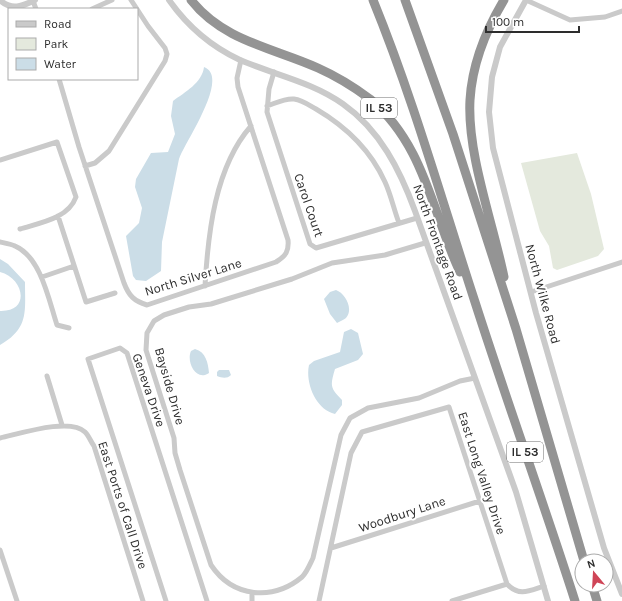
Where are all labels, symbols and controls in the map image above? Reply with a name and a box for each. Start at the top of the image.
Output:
legend [8,8,138,80]
scale bar [486,8,579,34]
text: 100 m [492,15,524,29]
text: Road [44,17,72,31]
text: Park [44,37,69,51]
text: Water [44,57,77,71]
road number: IL 53 [361,98,397,118]
street label: Carol Court [291,171,327,239]
street label: North Frontage Road [410,182,466,302]
street label: North Wilke Road [522,242,564,346]
street label: North Silver Lane [143,255,244,299]
street label: Bayside Drive [152,346,188,427]
street label: Geneva Drive [129,351,169,429]
street label: East Long Valley Drive [455,410,509,537]
street label: East Ports of Call Drive [95,439,151,571]
road number: IL 53 [507,442,543,462]
street label: Woodbury Lane [357,493,448,535]
north arrow [574,553,614,593]
text: N [585,557,597,571]

